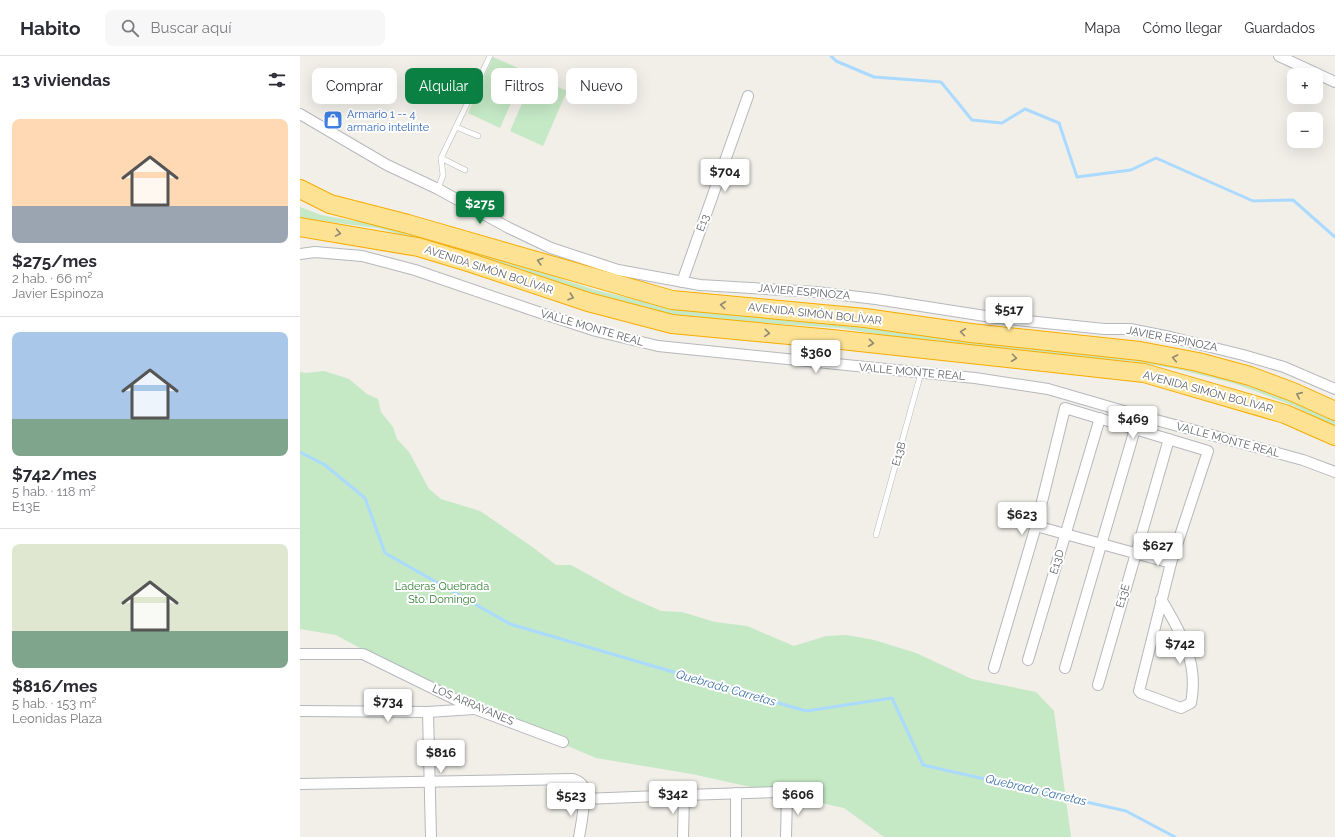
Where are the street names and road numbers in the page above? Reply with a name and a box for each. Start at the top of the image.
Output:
street label: E13 [694,213,712,233]
street label: AVENIDA SIMÓN BOLÍVAR [423,242,555,297]
street label: JAVIER ESPINOZA [757,281,851,303]
street label: AVENIDA SIMÓN BOLÍVAR [747,300,883,327]
street label: VALLE MONTE REAL [539,307,646,349]
street label: JAVIER ESPINOZA [1125,324,1219,354]
street label: VALLE MONTE REAL [858,361,966,383]
street label: AVENIDA SIMÓN BOLÍVAR [1141,367,1275,416]
street label: VALLE MONTE REAL [1175,420,1282,460]
street label: E13B [889,440,909,468]
street label: E13D [1047,548,1067,576]
street label: E13E [1113,582,1133,609]
street label: LOS ARRAYANES [430,682,516,728]

